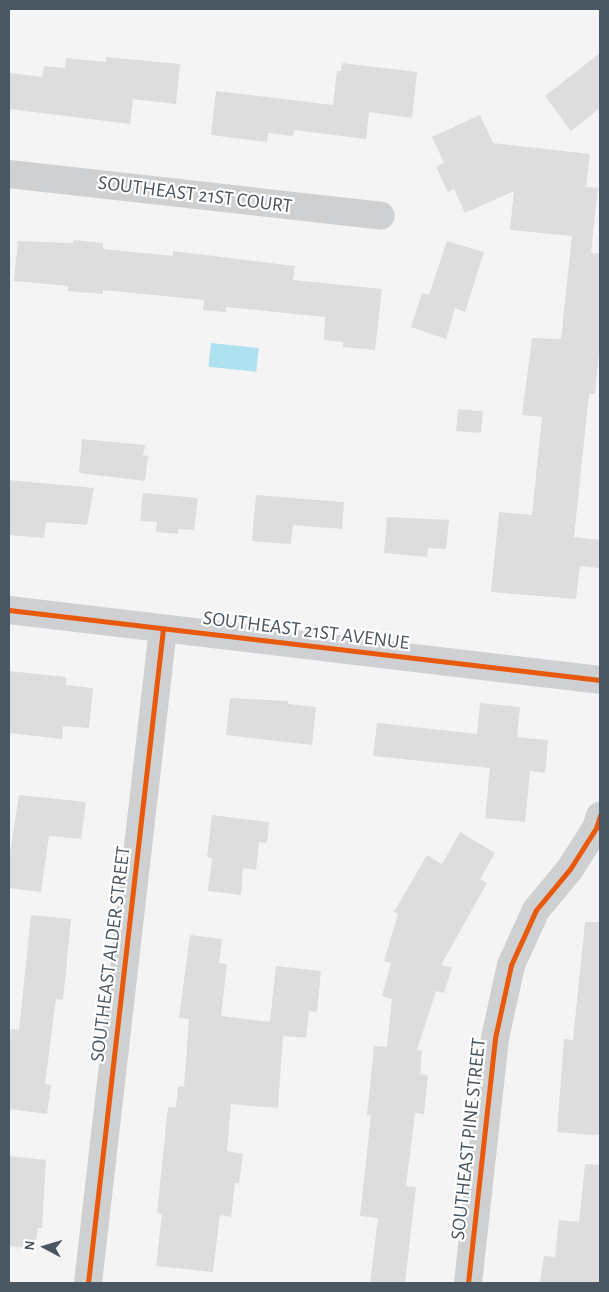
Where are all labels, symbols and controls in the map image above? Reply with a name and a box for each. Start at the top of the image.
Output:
street label: SOUTHEAST 21ST COURT [97,171,293,219]
street label: SOUTHEAST 21ST AVENUE [202,606,410,656]
street label: SOUTHEAST ALDER STREET [86,845,136,1063]
street label: SOUTHEAST PINE STREET [446,1037,492,1241]
north arrow [20,1222,70,1272]
text: N [23,1240,38,1251]

